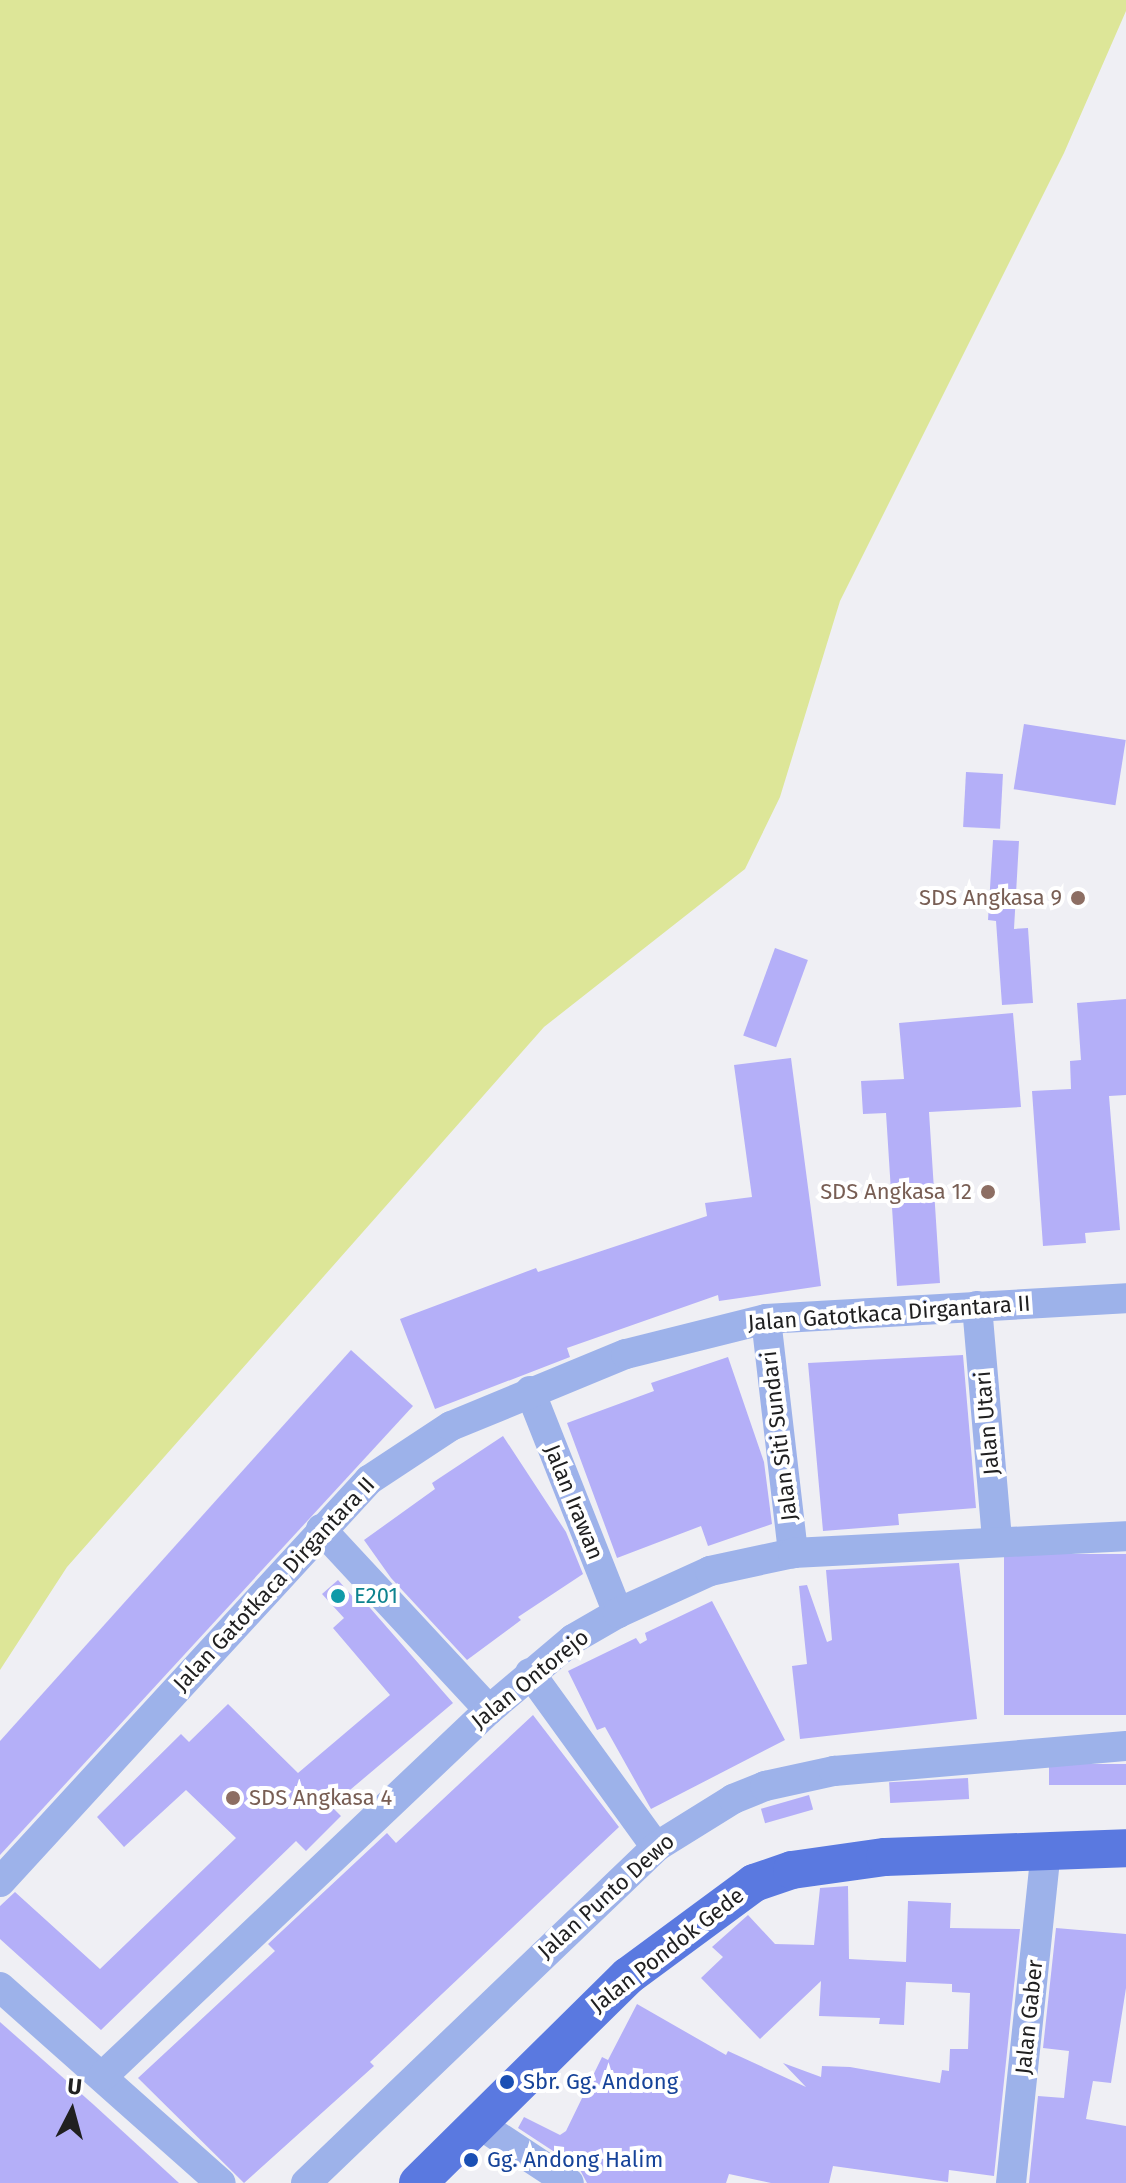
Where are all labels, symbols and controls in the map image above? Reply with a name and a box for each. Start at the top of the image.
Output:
place label: SDS Angkasa 9 [919,885,1062,911]
marker: SDS Angkasa 9 [1069,889,1087,907]
place label: SDS Angkasa 12 [820,1179,972,1205]
marker: SDS Angkasa 12 [979,1183,997,1201]
street label: Jalan Gatotkaca Dirgantara II [747,1290,1031,1336]
street label: Jalan Siti Sundari [755,1349,803,1523]
street label: Jalan Utari [969,1370,1005,1476]
street label: Jalan Irawan [539,1441,609,1563]
street label: Jalan Gatotkaca Dirgantara II [168,1471,380,1697]
place label: E201 [354,1583,398,1609]
marker: E201 [329,1587,347,1605]
street label: Jalan Ontorejo [466,1624,594,1734]
place label: SDS Angkasa 4 [249,1785,392,1811]
marker: SDS Angkasa 4 [224,1789,242,1807]
street label: Jalan Punto Dewo [532,1828,680,1964]
street label: Jalan Pondok Gede [585,1882,749,2018]
street label: Jalan Gaber [1010,1958,1048,2076]
place label: Sbr. Gg. Andong [523,2069,678,2095]
north arrow [32,2071,112,2151]
text: U [66,2072,83,2101]
marker: Sbr. Gg. Andong [498,2073,516,2091]
place label: Gg. Andong Halim [487,2147,663,2173]
marker: Gg. Andong Halim [462,2151,480,2169]

